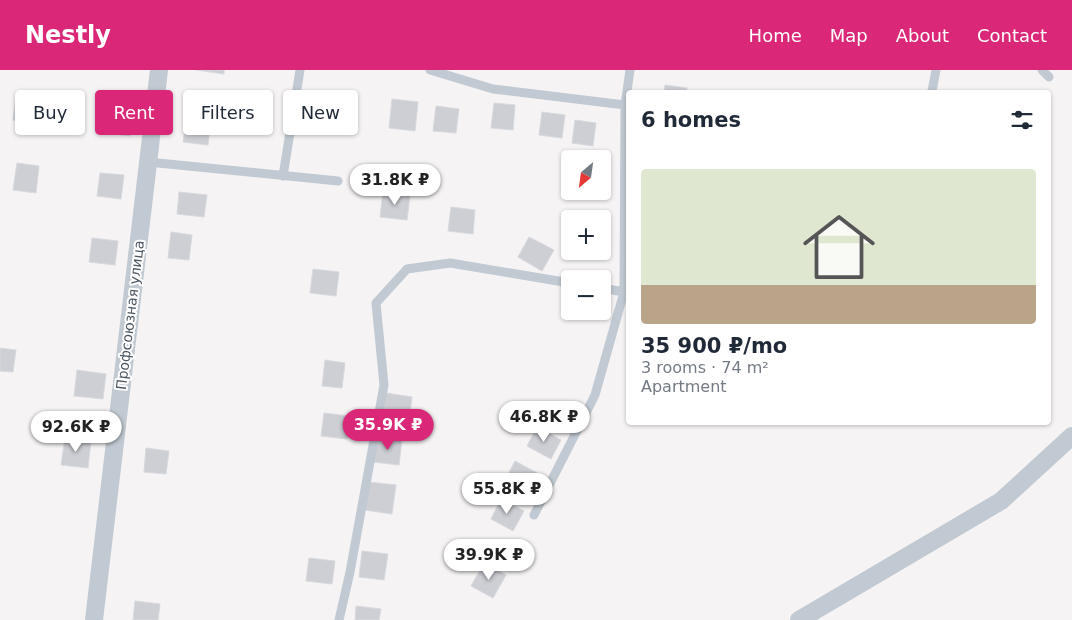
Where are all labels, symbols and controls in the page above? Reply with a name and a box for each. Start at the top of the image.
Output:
text: Nestly [25,21,111,49]
text: Home [749,25,802,46]
text: Map [830,25,868,46]
text: About [896,25,949,46]
text: Contact [977,25,1047,46]
chip: Buy [15,90,85,135]
chip: Rent [95,90,173,135]
chip: Filters [183,90,273,135]
chip: New [283,90,358,135]
icon: filters [1008,106,1036,134]
text: 6 homes [641,108,741,132]
north arrow [561,150,611,200]
map controls [561,150,611,320]
pin: 31.8K ₽ [349,164,441,206]
text: 31.8K ₽ [361,170,429,189]
icon: home [794,202,884,292]
button: + [561,210,611,260]
street label: Профсоюзная улица [113,239,147,391]
button: − [561,270,611,320]
text: 35 900 ₽/mo [641,334,787,358]
text: 3 rooms · 74 m² [641,358,769,377]
text: Apartment [641,377,727,396]
pin: 46.8K ₽ [498,400,590,443]
text: 46.8K ₽ [510,407,578,426]
pin: 35.9K ₽ [342,408,434,451]
pin: 92.6K ₽ [30,410,122,453]
text: 35.9K ₽ [354,415,422,434]
text: 92.6K ₽ [42,417,110,436]
pin: 55.8K ₽ [461,472,553,515]
text: 55.8K ₽ [473,479,541,498]
pin: 39.9K ₽ [443,538,535,581]
text: 39.9K ₽ [455,545,523,564]

